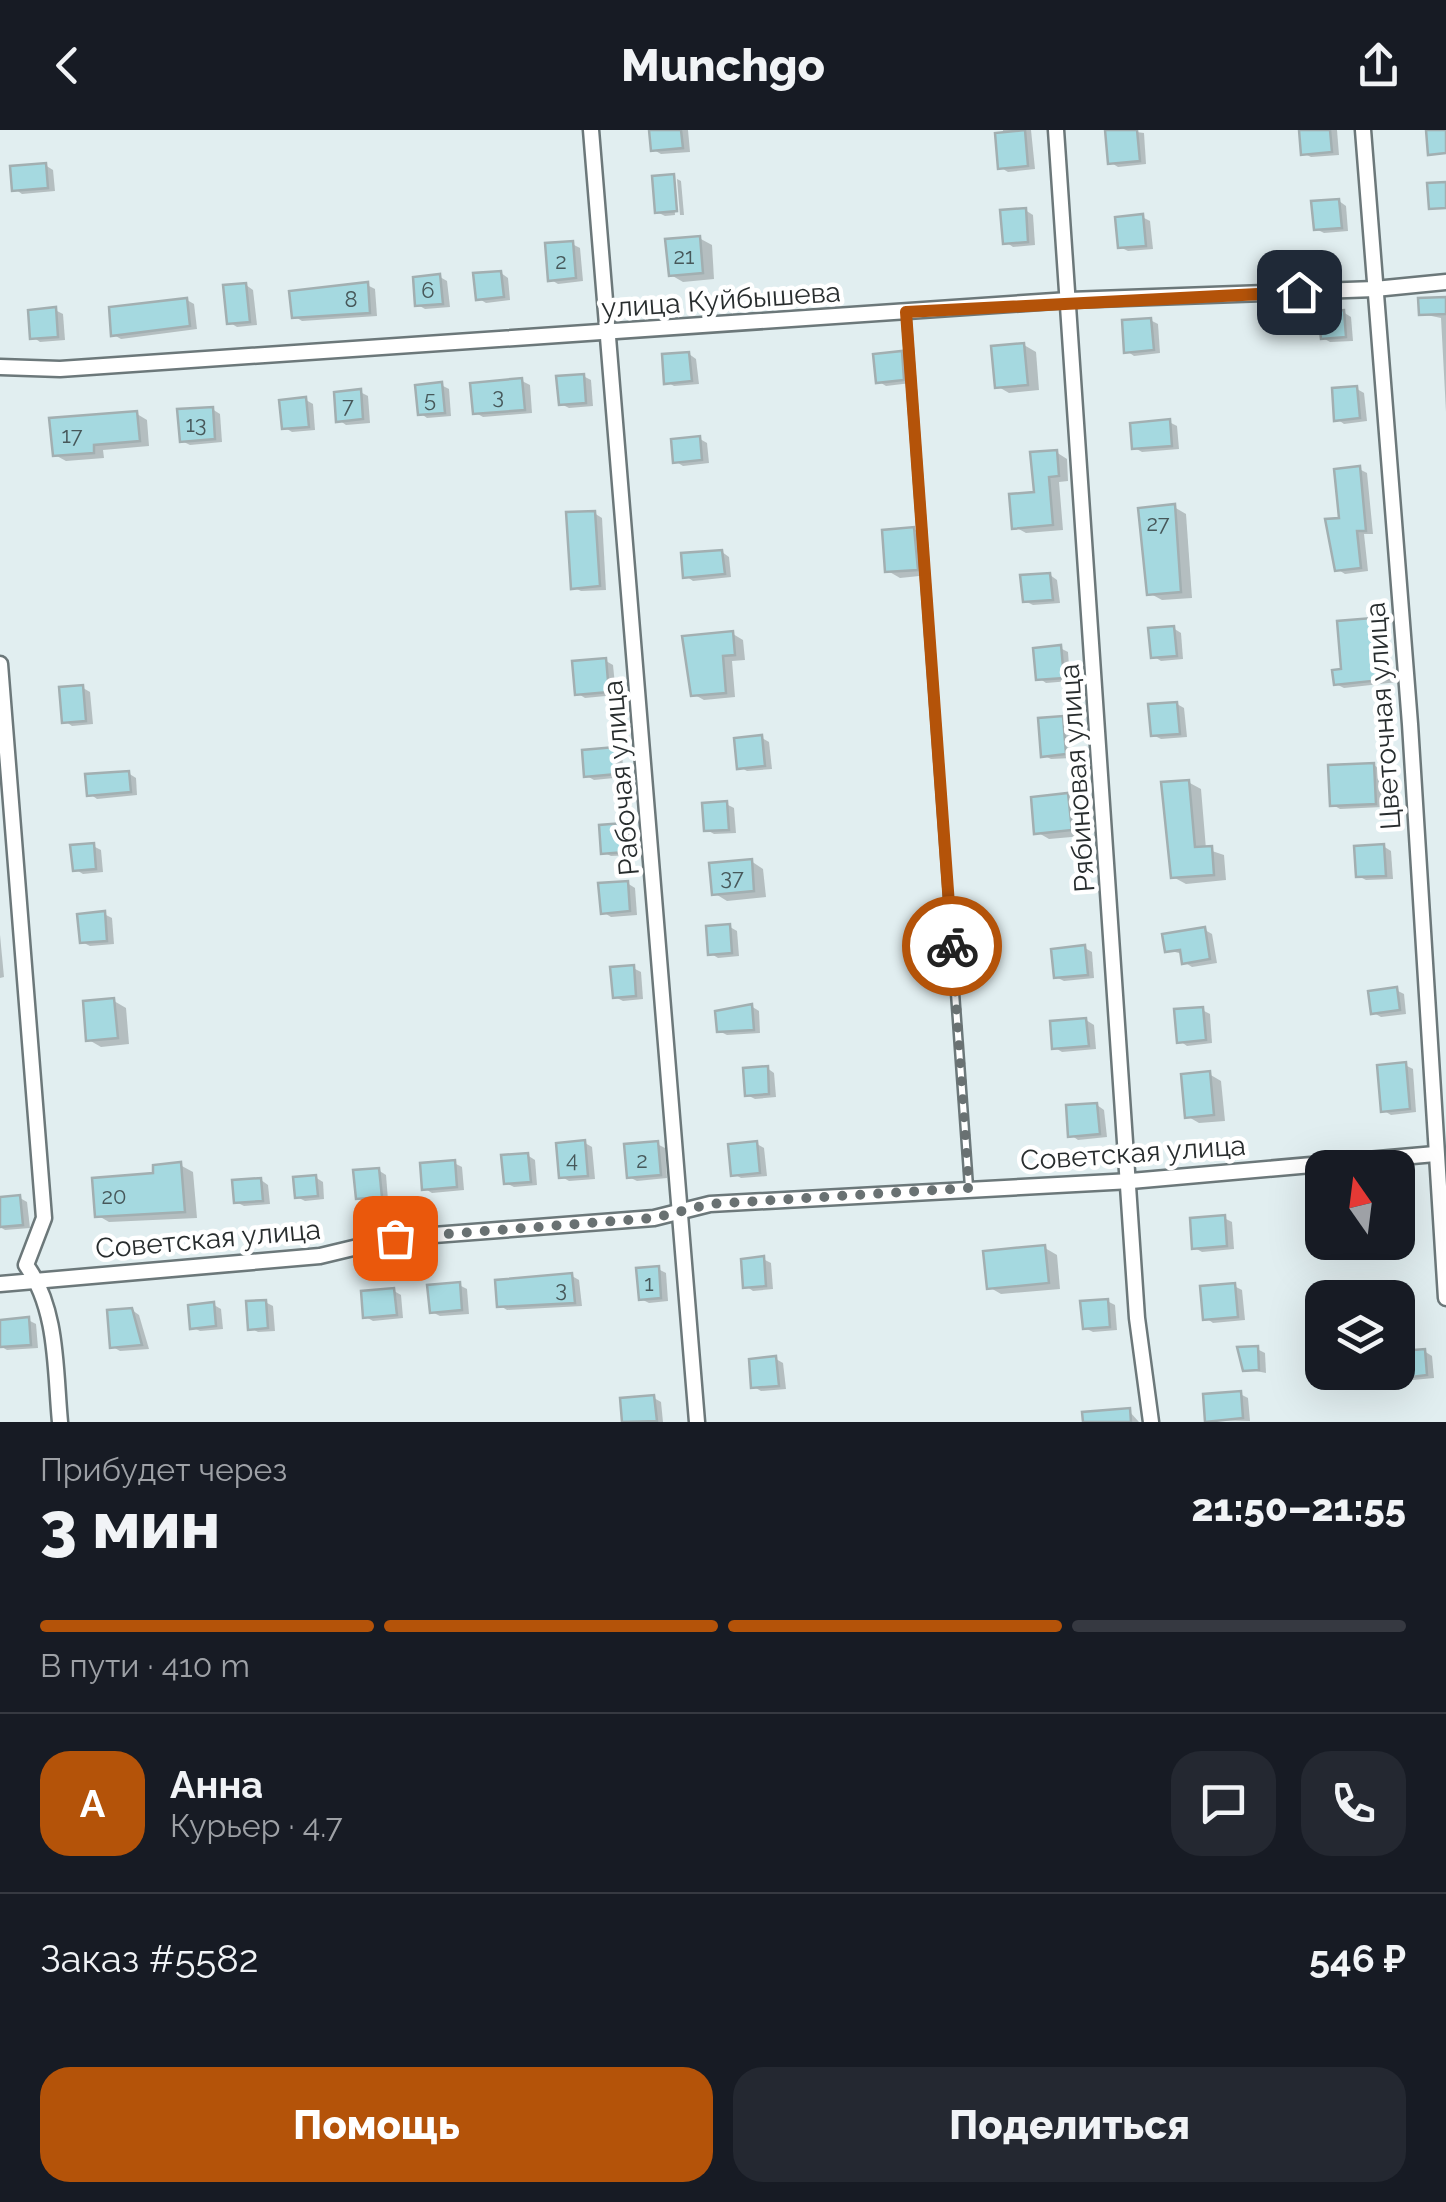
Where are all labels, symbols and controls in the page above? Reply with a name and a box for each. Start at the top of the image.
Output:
icon: back [40,38,95,93]
icon: share [1351,38,1406,93]
text: Munchgo [621,39,825,92]
house number: 21 [674,243,694,269]
house number: 2 [555,248,567,274]
pin [1257,250,1342,335]
icon: home [1272,265,1327,320]
street label: улица Куйбышева [600,275,842,325]
house number: 6 [421,277,435,303]
house number: 8 [344,286,358,312]
house number: 3 [492,383,504,409]
house number: 5 [424,386,436,412]
house number: 7 [342,392,354,418]
house number: 13 [185,411,207,437]
house number: 17 [61,422,83,448]
house number: 27 [1146,510,1170,536]
street label: Цветочная улица [1359,601,1407,831]
street label: Рябиновая улица [1053,663,1101,893]
street label: Рабочая улица [596,679,646,877]
house number: 37 [720,864,744,890]
courier [902,896,1002,996]
icon: bike [925,919,980,974]
street label: Советская улица [1019,1129,1247,1177]
house number: 4 [566,1146,578,1172]
house number: 2 [636,1147,648,1173]
north arrow [1305,1150,1415,1260]
map controls [1305,1150,1415,1390]
house number: 20 [102,1183,126,1209]
pin [353,1196,438,1281]
icon: bag [368,1211,423,1266]
street label: Советская улица [94,1213,322,1265]
house number: 1 [644,1270,654,1296]
house number: 3 [555,1276,567,1302]
button: layers [1305,1280,1415,1390]
text: Прибудет через [40,1451,287,1488]
text: 21:50–21:55 [1191,1485,1406,1530]
text: 3 мин [40,1487,220,1563]
text: В пути · 410 m [40,1647,250,1684]
button: chat [1171,1751,1276,1856]
button: phone [1301,1751,1406,1856]
text: Анна [170,1762,263,1807]
text: А [80,1781,105,1826]
text: Курьер · 4.7 [170,1807,343,1844]
text: Заказ #5582 [40,1936,259,1981]
text: 546 ₽ [1309,1936,1406,1981]
button: Помощь [40,2067,713,2182]
button: Поделиться [733,2067,1406,2182]

